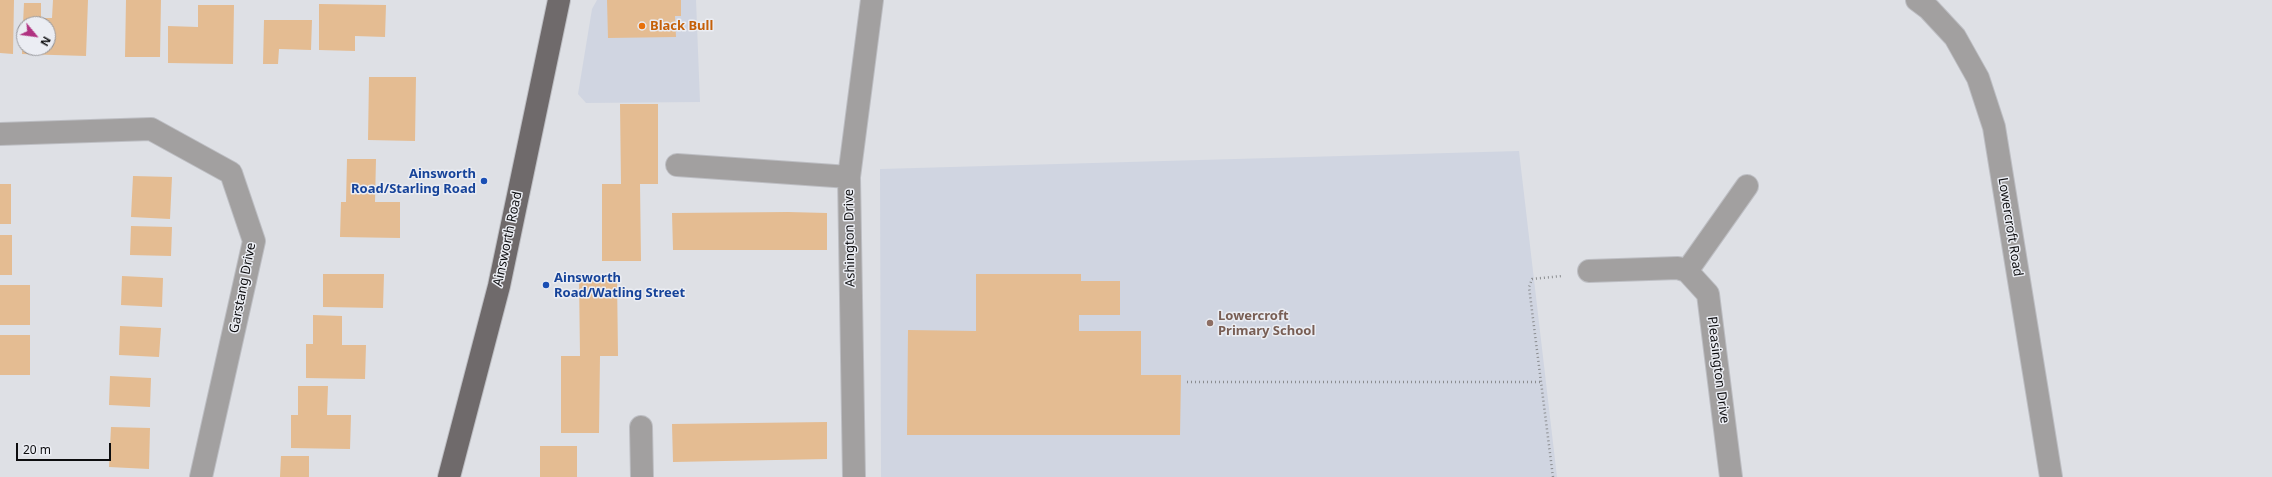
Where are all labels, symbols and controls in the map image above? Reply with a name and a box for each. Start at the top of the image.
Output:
north arrow [16,16,56,56]
place label: Black Bull [650,18,713,34]
marker: Black Bull [637,21,647,31]
text: N [37,34,55,49]
place label: Ainsworth Road/Starling Road [351,166,476,197]
marker: Ainsworth Road/Starling Road [479,176,489,186]
street label: Lowercroft Road [1994,176,2026,278]
street label: Ashington Drive [841,189,859,287]
street label: Ainsworth Road [490,190,526,288]
street label: Garstang Drive [227,241,259,335]
place label: Ainsworth Road/Watling Street [554,270,685,301]
marker: Ainsworth Road/Watling Street [541,280,551,290]
place label: Lowercroft Primary School [1218,308,1315,339]
street label: Pleasington Drive [1704,316,1732,424]
marker: Lowercroft Primary School [1205,318,1215,328]
scale bar [18,435,113,461]
text: 20 m [23,441,51,458]

